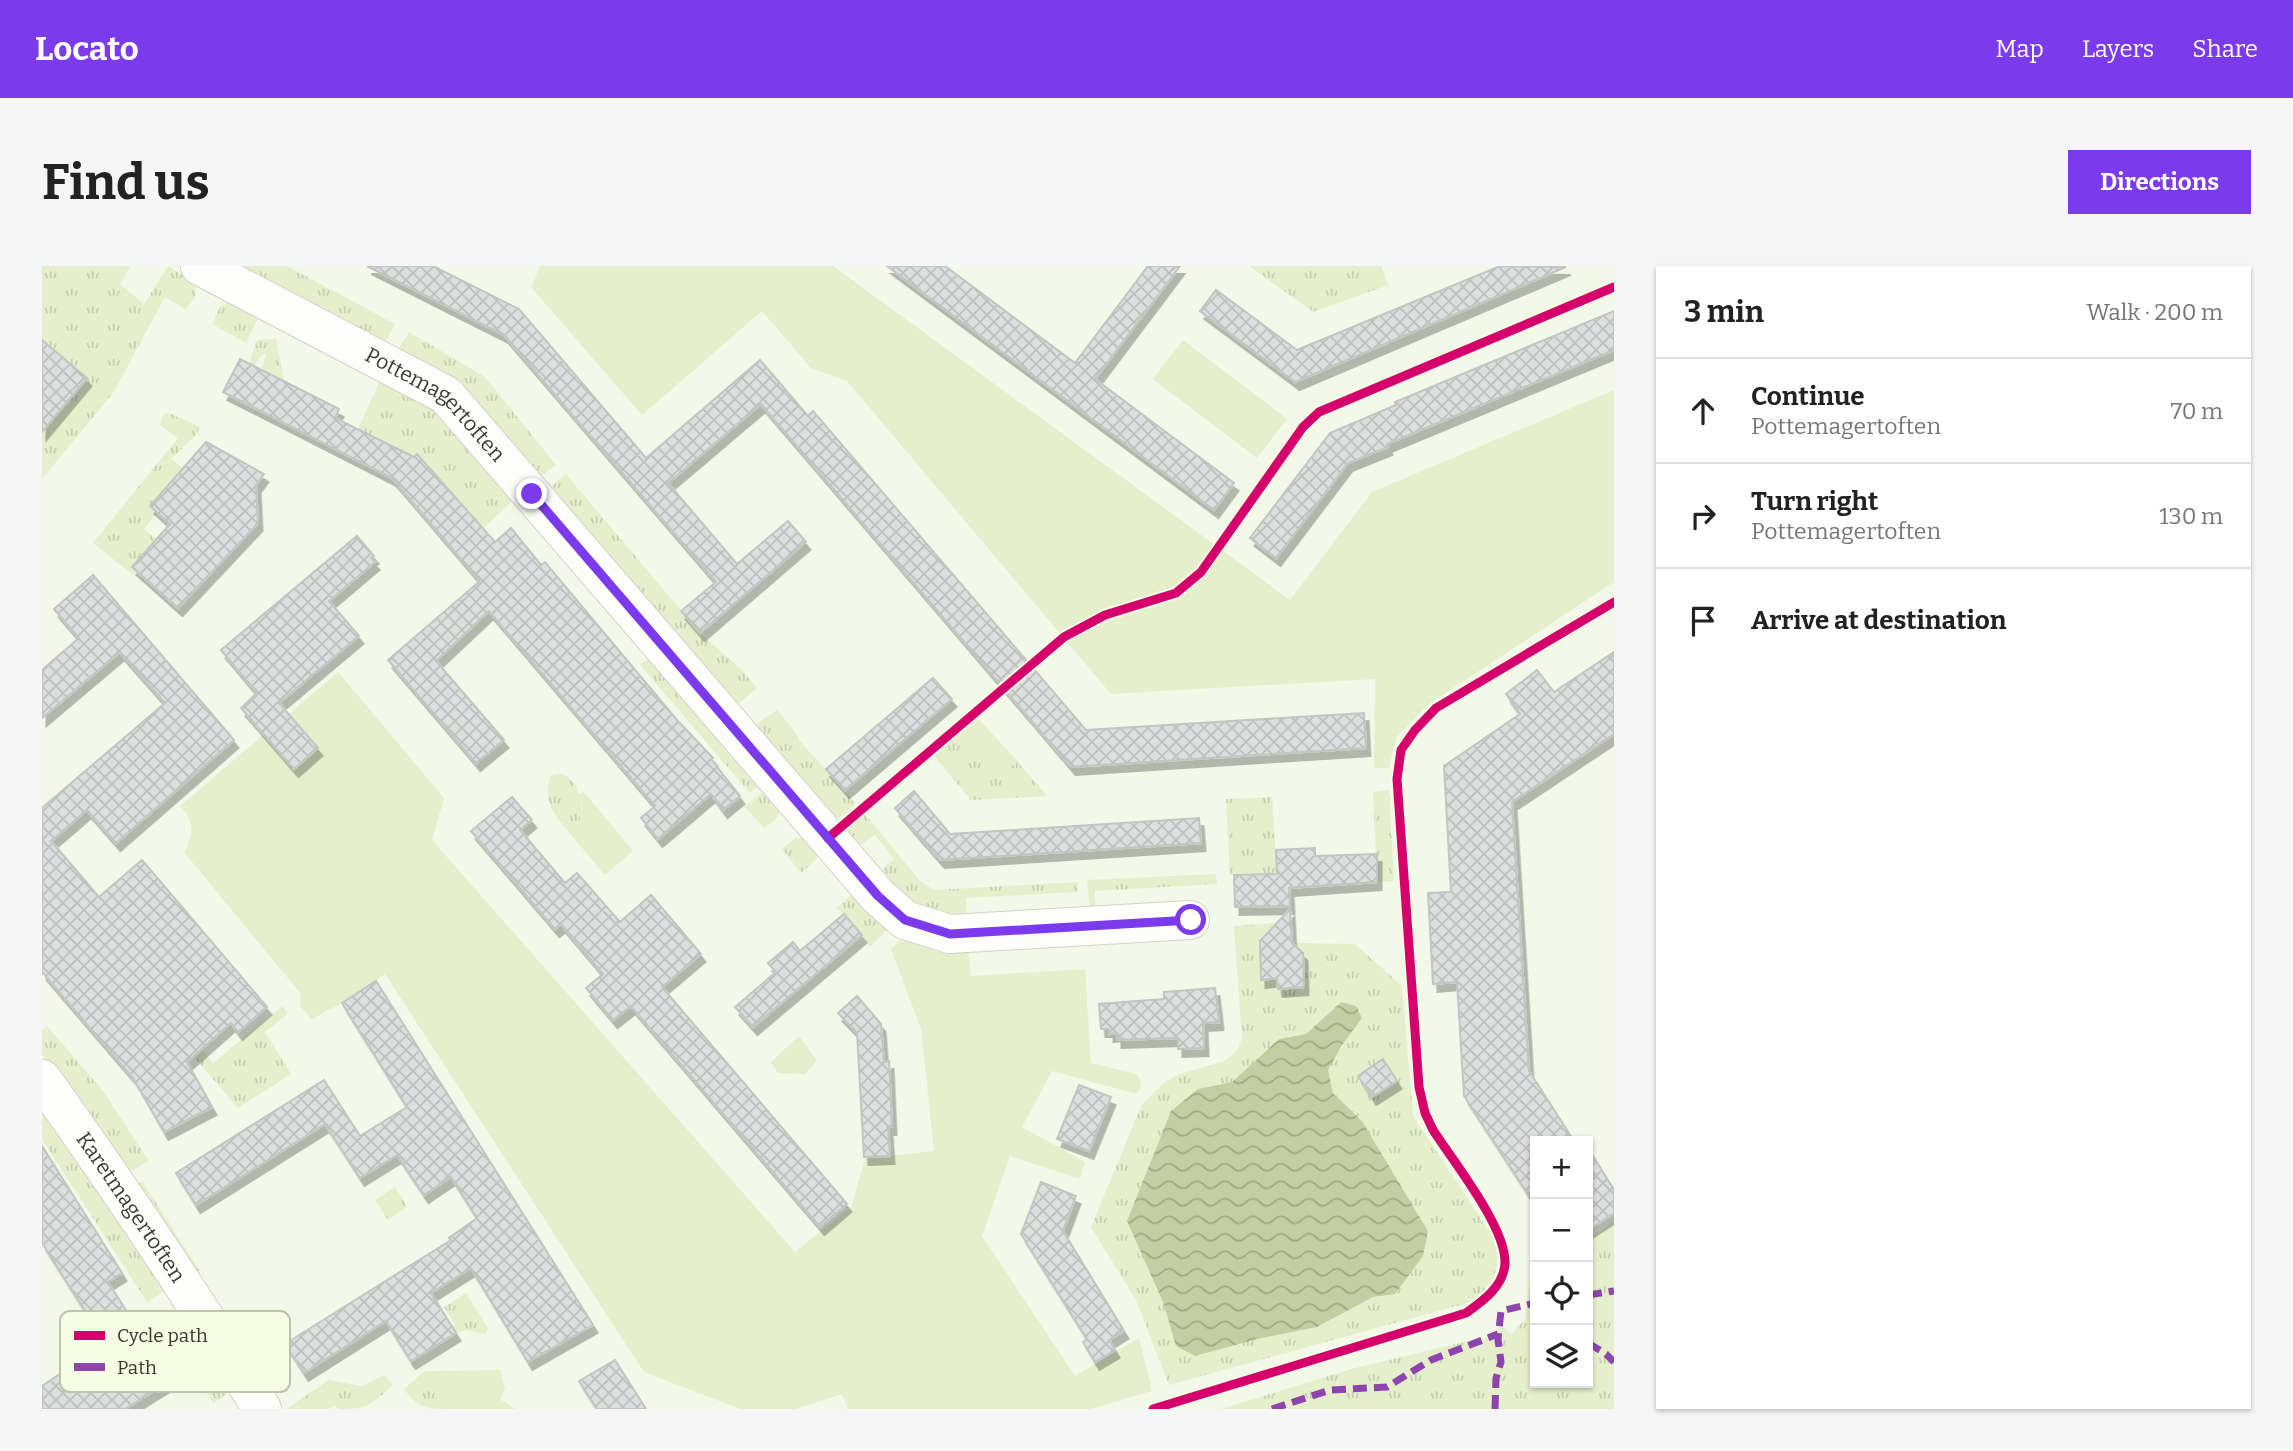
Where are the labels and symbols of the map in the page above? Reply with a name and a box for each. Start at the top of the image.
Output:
street label: Pottemagertoften [361,342,511,467]
route end [516,478,547,509]
route start [1175,904,1206,935]
street label: Karetmagertoften [71,1127,191,1287]
legend [60,1311,290,1392]
text: Cycle path [117,1324,208,1347]
text: Path [117,1356,157,1379]

